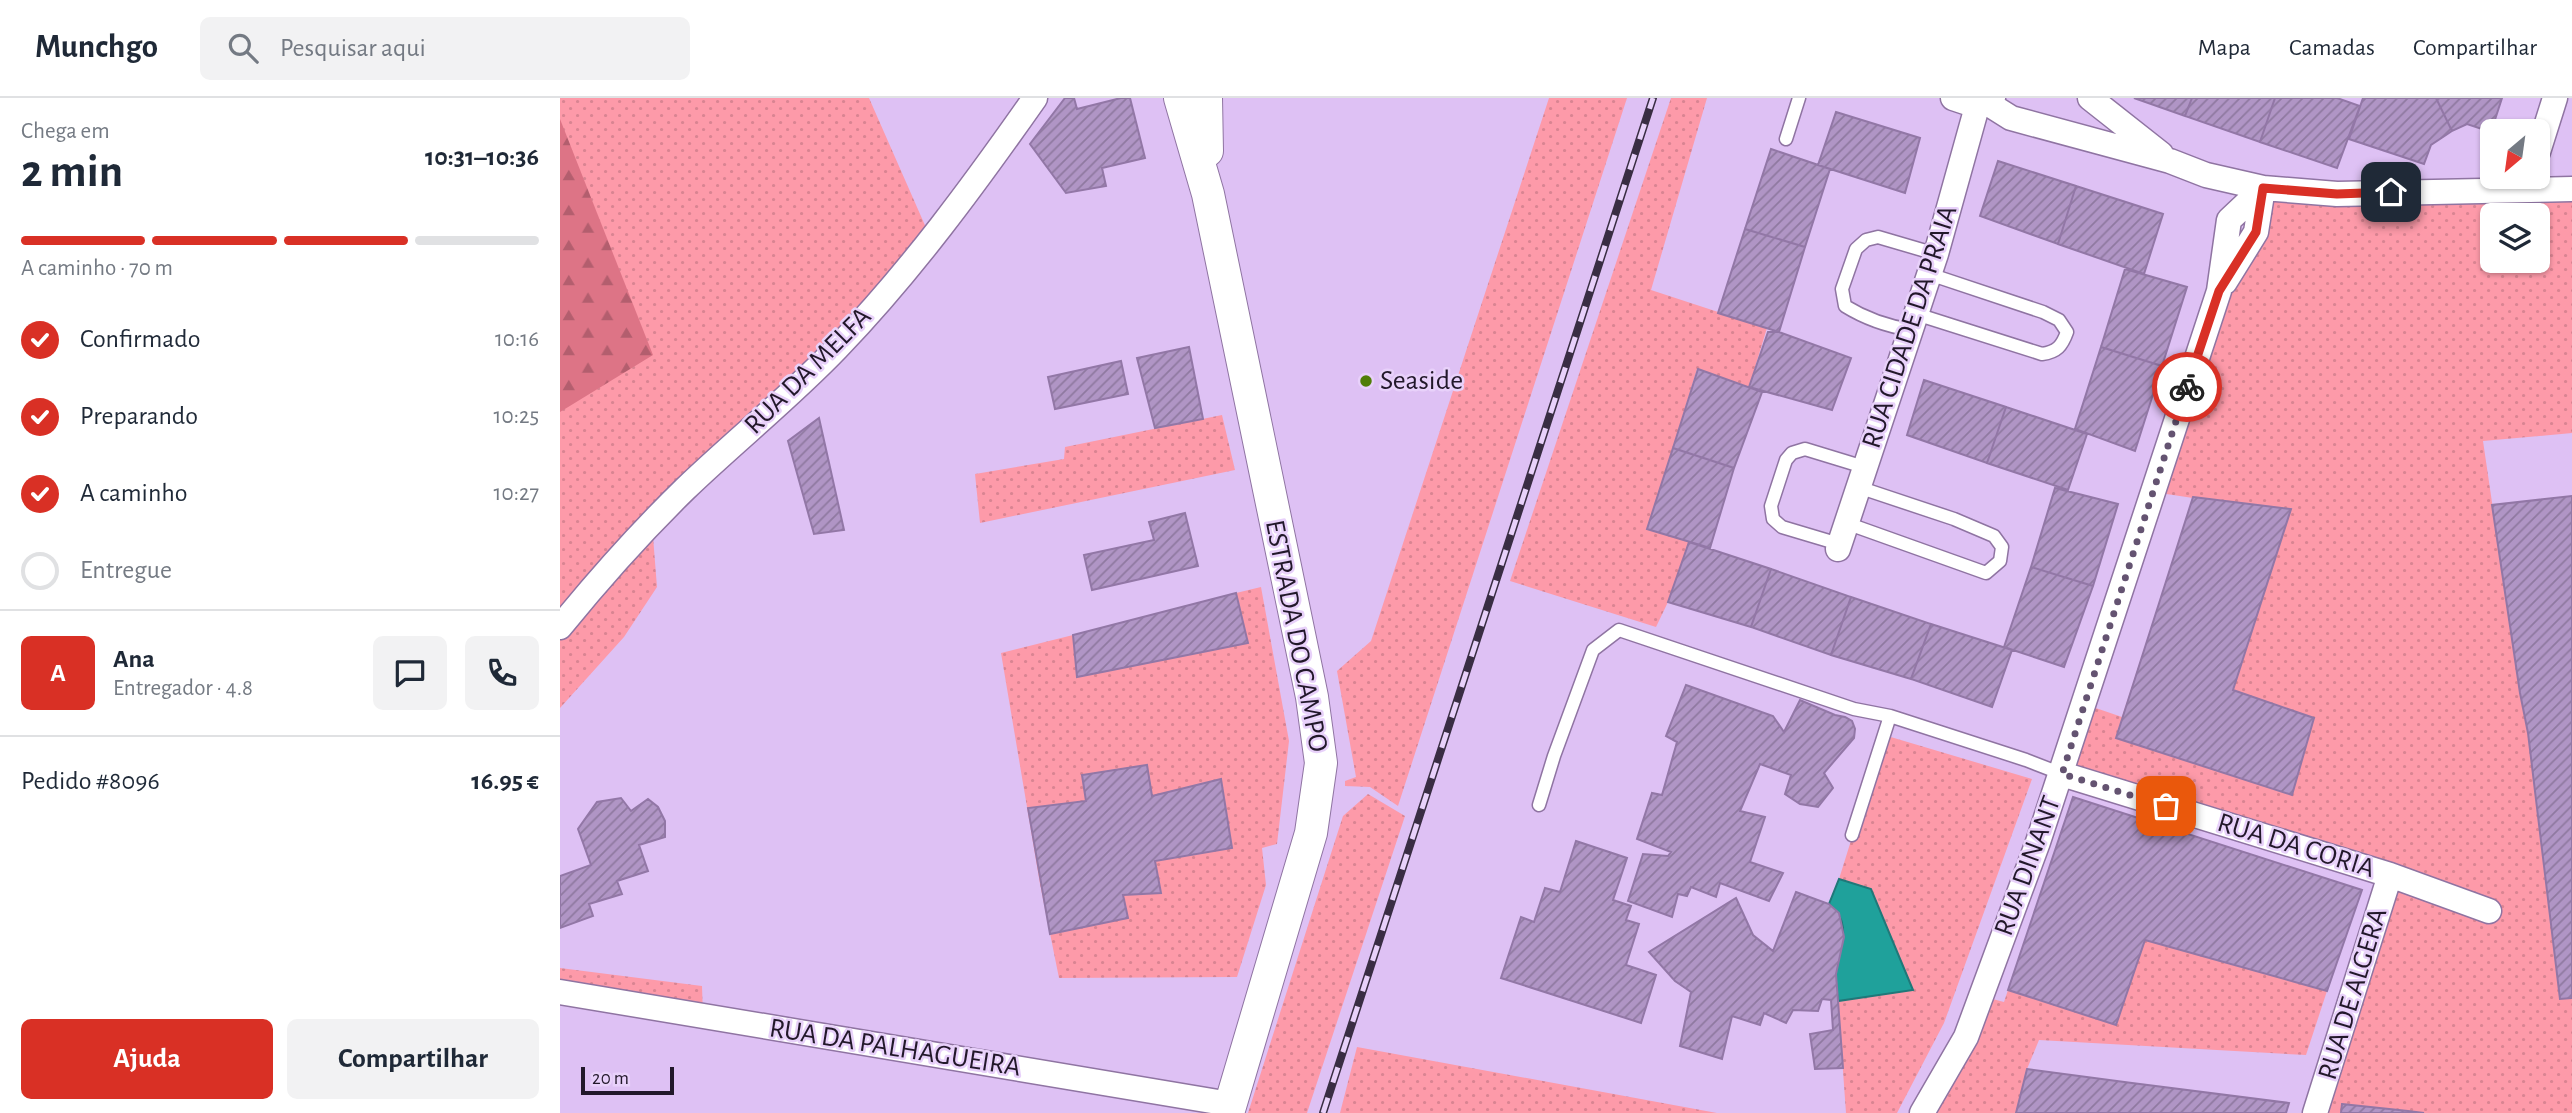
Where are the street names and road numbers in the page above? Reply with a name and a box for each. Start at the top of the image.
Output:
street label: RUA CIDADE DA PRAIA [1858,202,1962,452]
street label: RUA DA MELFA [739,302,877,440]
street label: ESTRADA DO CAMPO [1260,518,1332,754]
street label: RUA DINANT [1990,792,2066,939]
street label: RUA DA CORIA [2214,809,2378,883]
street label: RUA DE ALGERA [2314,905,2392,1083]
street label: RUA DA PALHAGUEIRA [767,1014,1023,1082]

